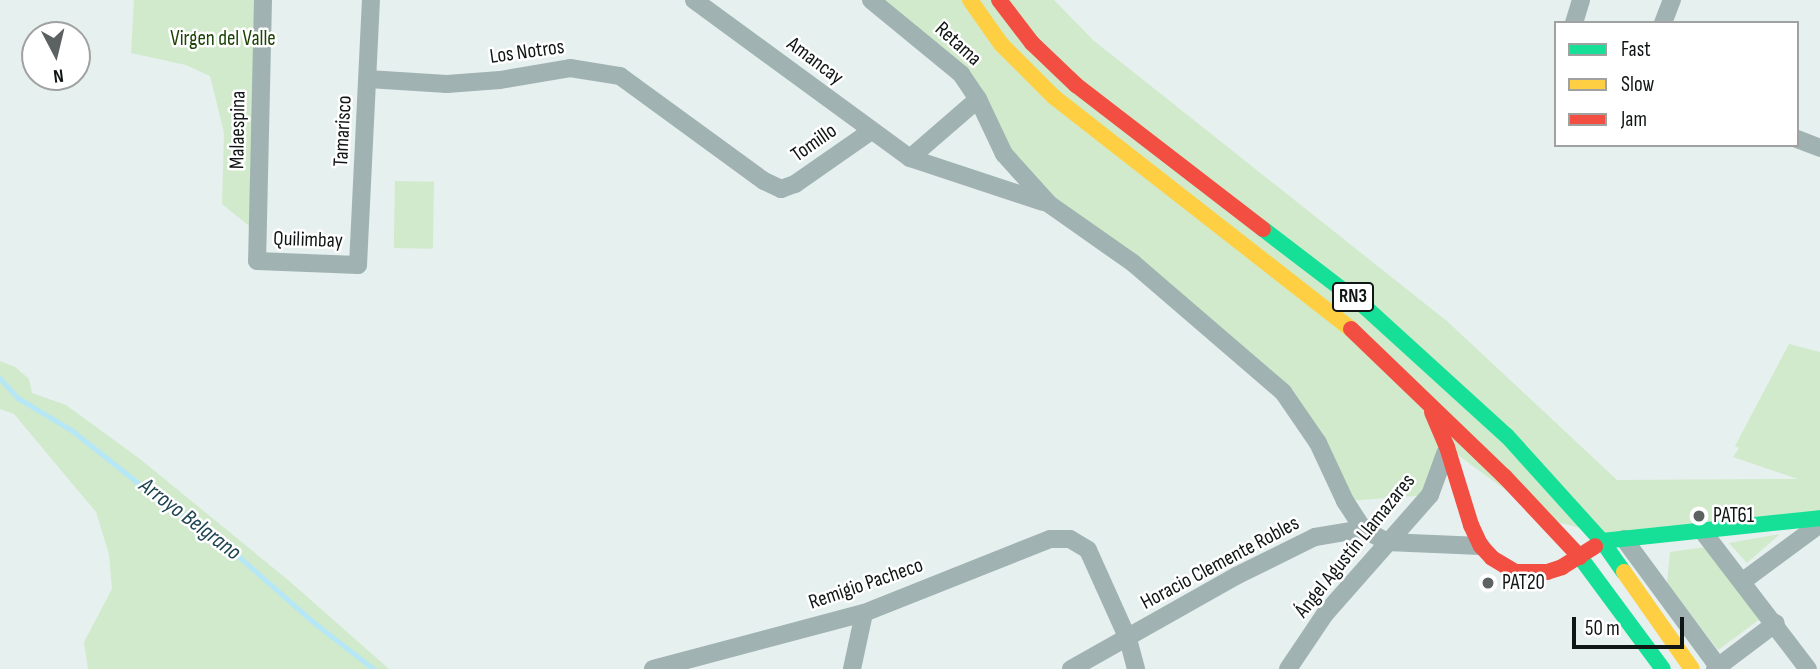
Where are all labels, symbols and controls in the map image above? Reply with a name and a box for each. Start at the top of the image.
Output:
street label: Retama [930,17,986,71]
north arrow [21,21,91,91]
legend [1554,21,1799,147]
park label: Virgen del Valle [170,26,276,52]
street label: Amancay [782,32,848,90]
street label: Los Notros [488,34,566,70]
text: Fast [1621,37,1651,62]
text: N [52,63,65,87]
text: Slow [1621,72,1654,97]
street label: Malaespina [225,91,251,169]
street label: Tamarisco [329,95,357,167]
text: Jam [1621,107,1647,132]
street label: Tomillo [786,118,842,168]
street label: Quilimbay [273,226,343,254]
road number: RN3 [1332,282,1374,312]
street label: Ángel Agustín Llamazares [1289,469,1421,623]
water label: Arroyo Belgrano [134,472,246,566]
place label: PAT61 [1713,503,1754,529]
marker: PAT61 [1691,508,1707,524]
street label: Horacio Clemente Robles [1136,511,1304,615]
street label: Remigio Pacheco [806,553,926,615]
place label: PAT20 [1502,570,1545,596]
marker: PAT20 [1480,575,1496,591]
scale bar [1575,602,1687,646]
text: 50 m [1585,616,1620,641]

